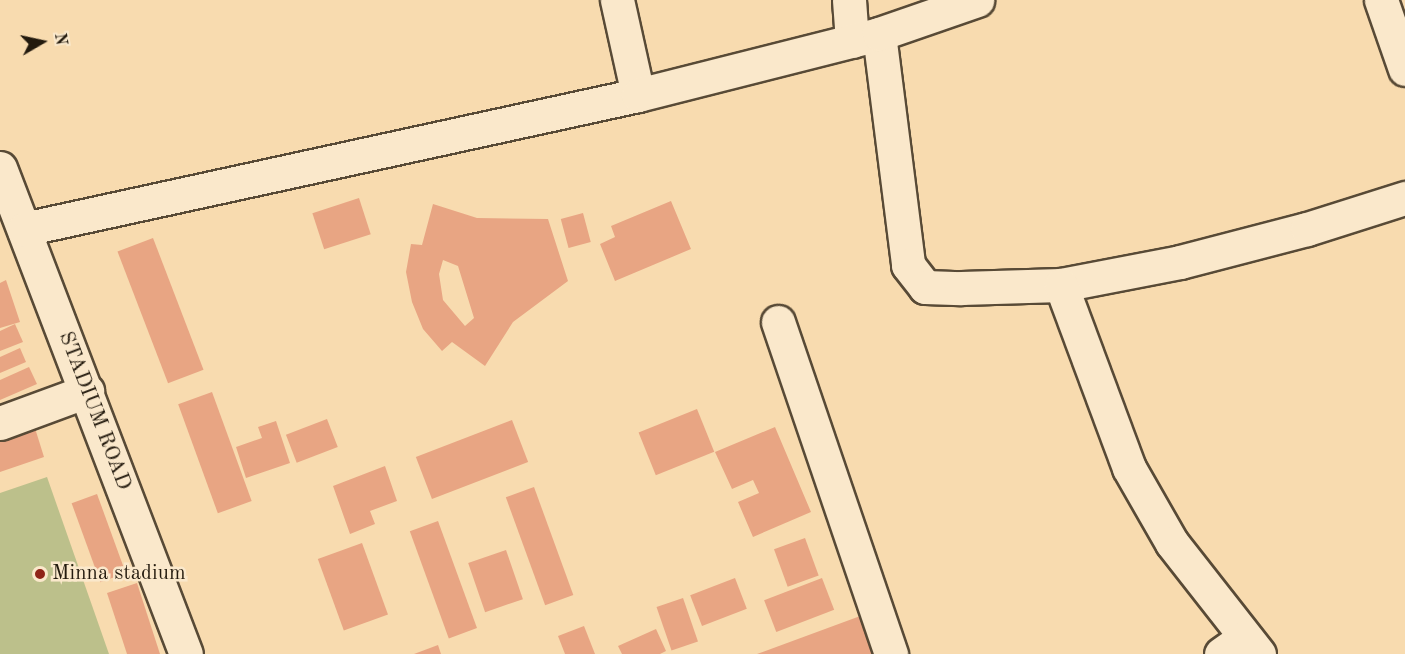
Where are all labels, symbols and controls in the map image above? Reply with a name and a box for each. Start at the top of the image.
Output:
north arrow [12,12,72,72]
text: N [51,32,69,46]
street label: STADIUM ROAD [52,328,136,494]
place label: Minna stadium [52,561,186,587]
marker: Minna stadium [33,567,47,581]

